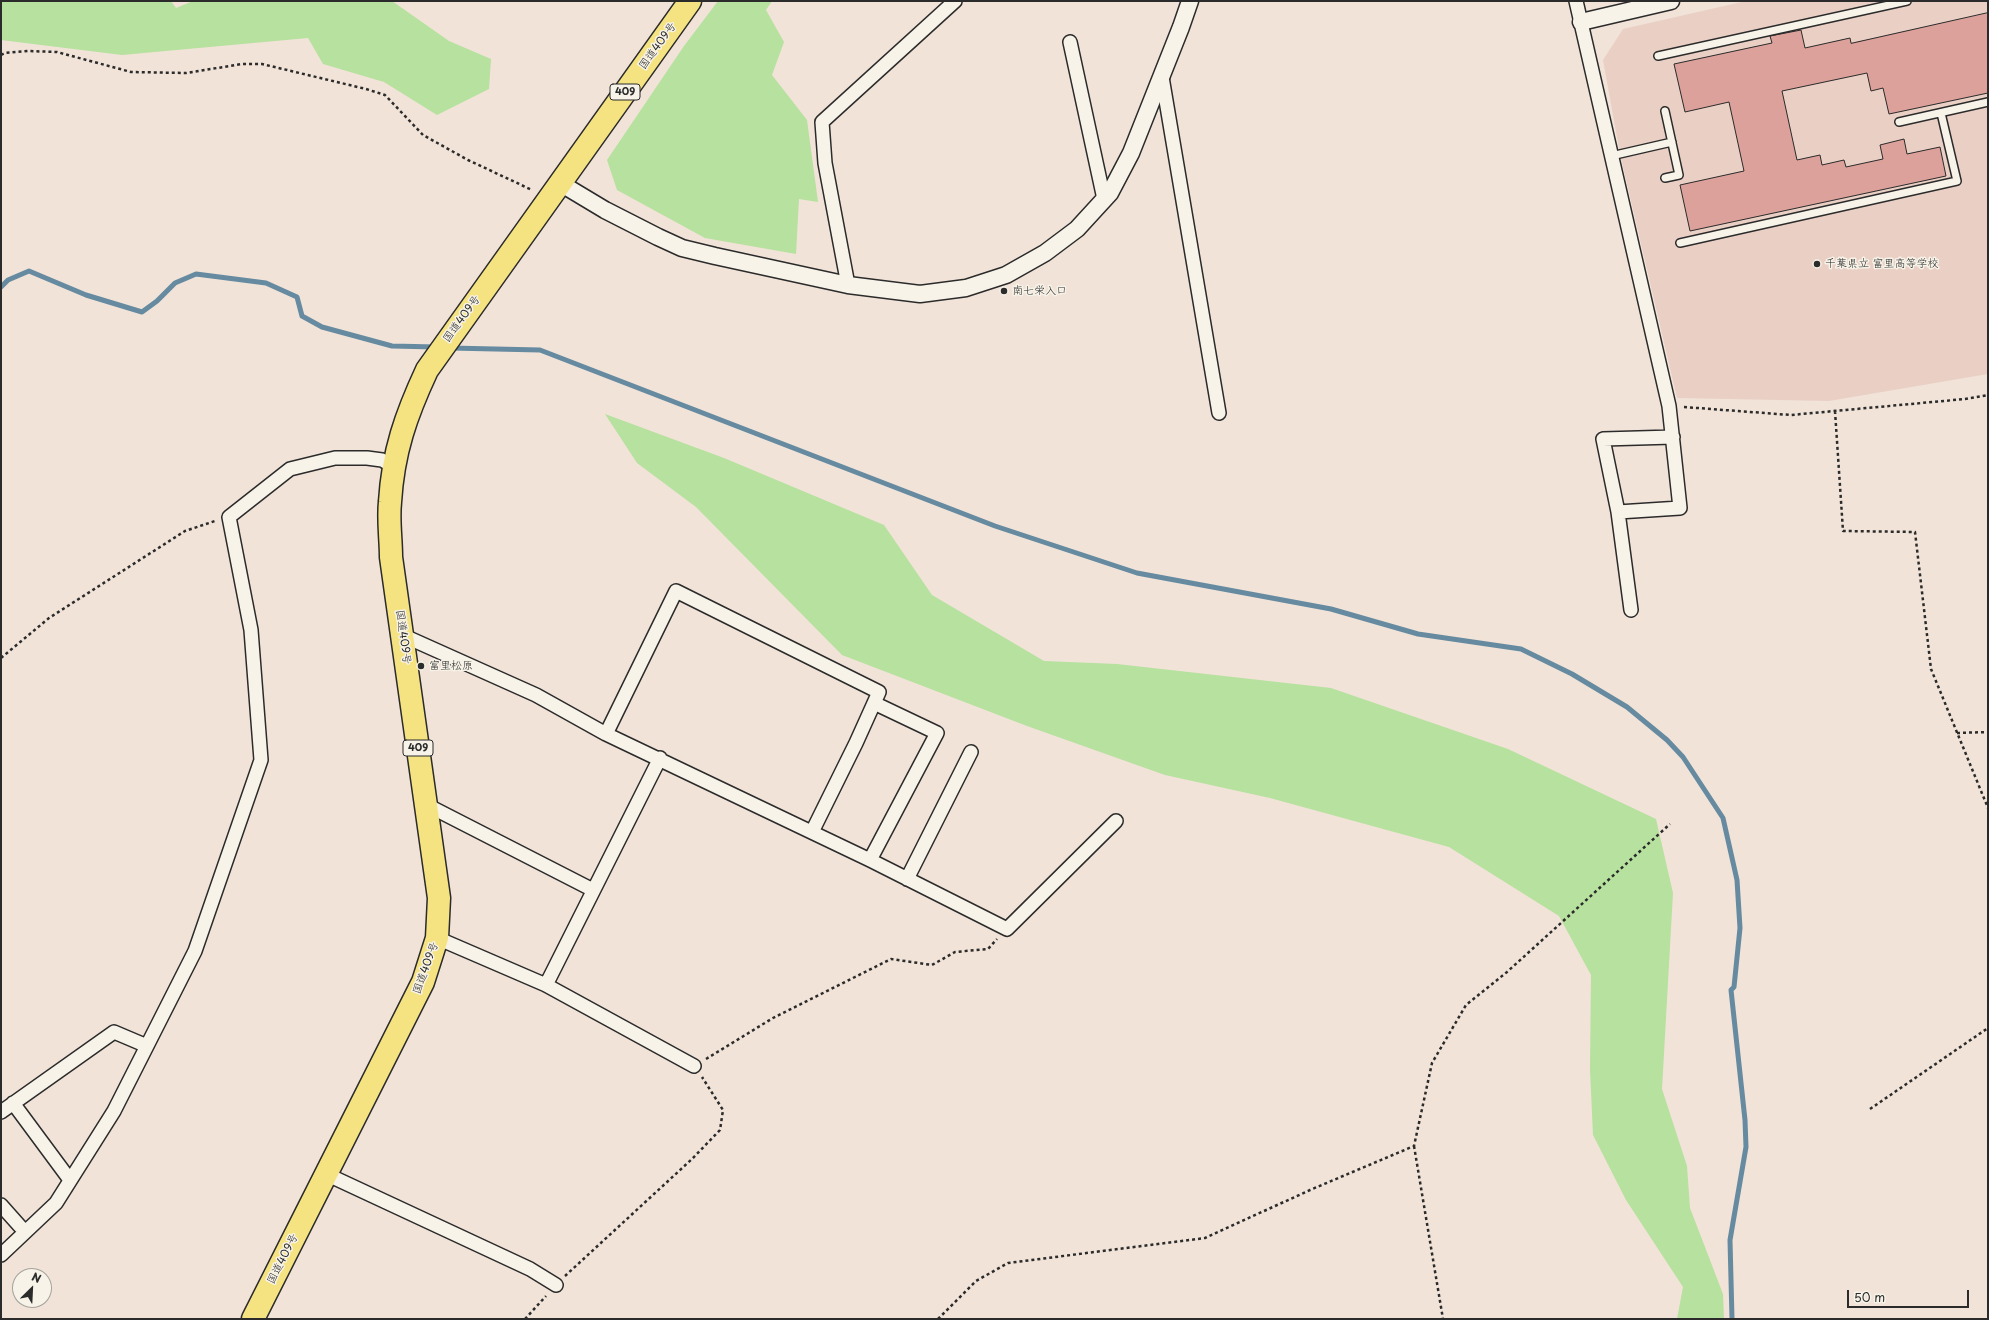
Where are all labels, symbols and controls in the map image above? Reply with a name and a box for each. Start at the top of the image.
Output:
street label: 国道409号 [637,20,679,72]
road number: 409 [610,84,640,100]
place label: 千葉県立 富里高等学校 [1825,257,1939,271]
marker: 千葉県立 富里高等学校 [1812,259,1822,269]
place label: 南七栄入口 [1012,284,1067,298]
marker: 南七栄入口 [999,286,1009,296]
street label: 国道409号 [441,293,483,345]
street label: 国道409号 [393,609,413,665]
place label: 富里松原 [429,659,473,673]
marker: 富里松原 [416,661,426,671]
road number: 409 [403,740,433,756]
street label: 国道409号 [410,940,442,996]
street label: 国道409号 [265,1232,301,1286]
north arrow [12,1268,52,1308]
text: N [29,1268,44,1287]
scale bar [1849,1282,1971,1308]
text: 50 m [1854,1288,1885,1306]

